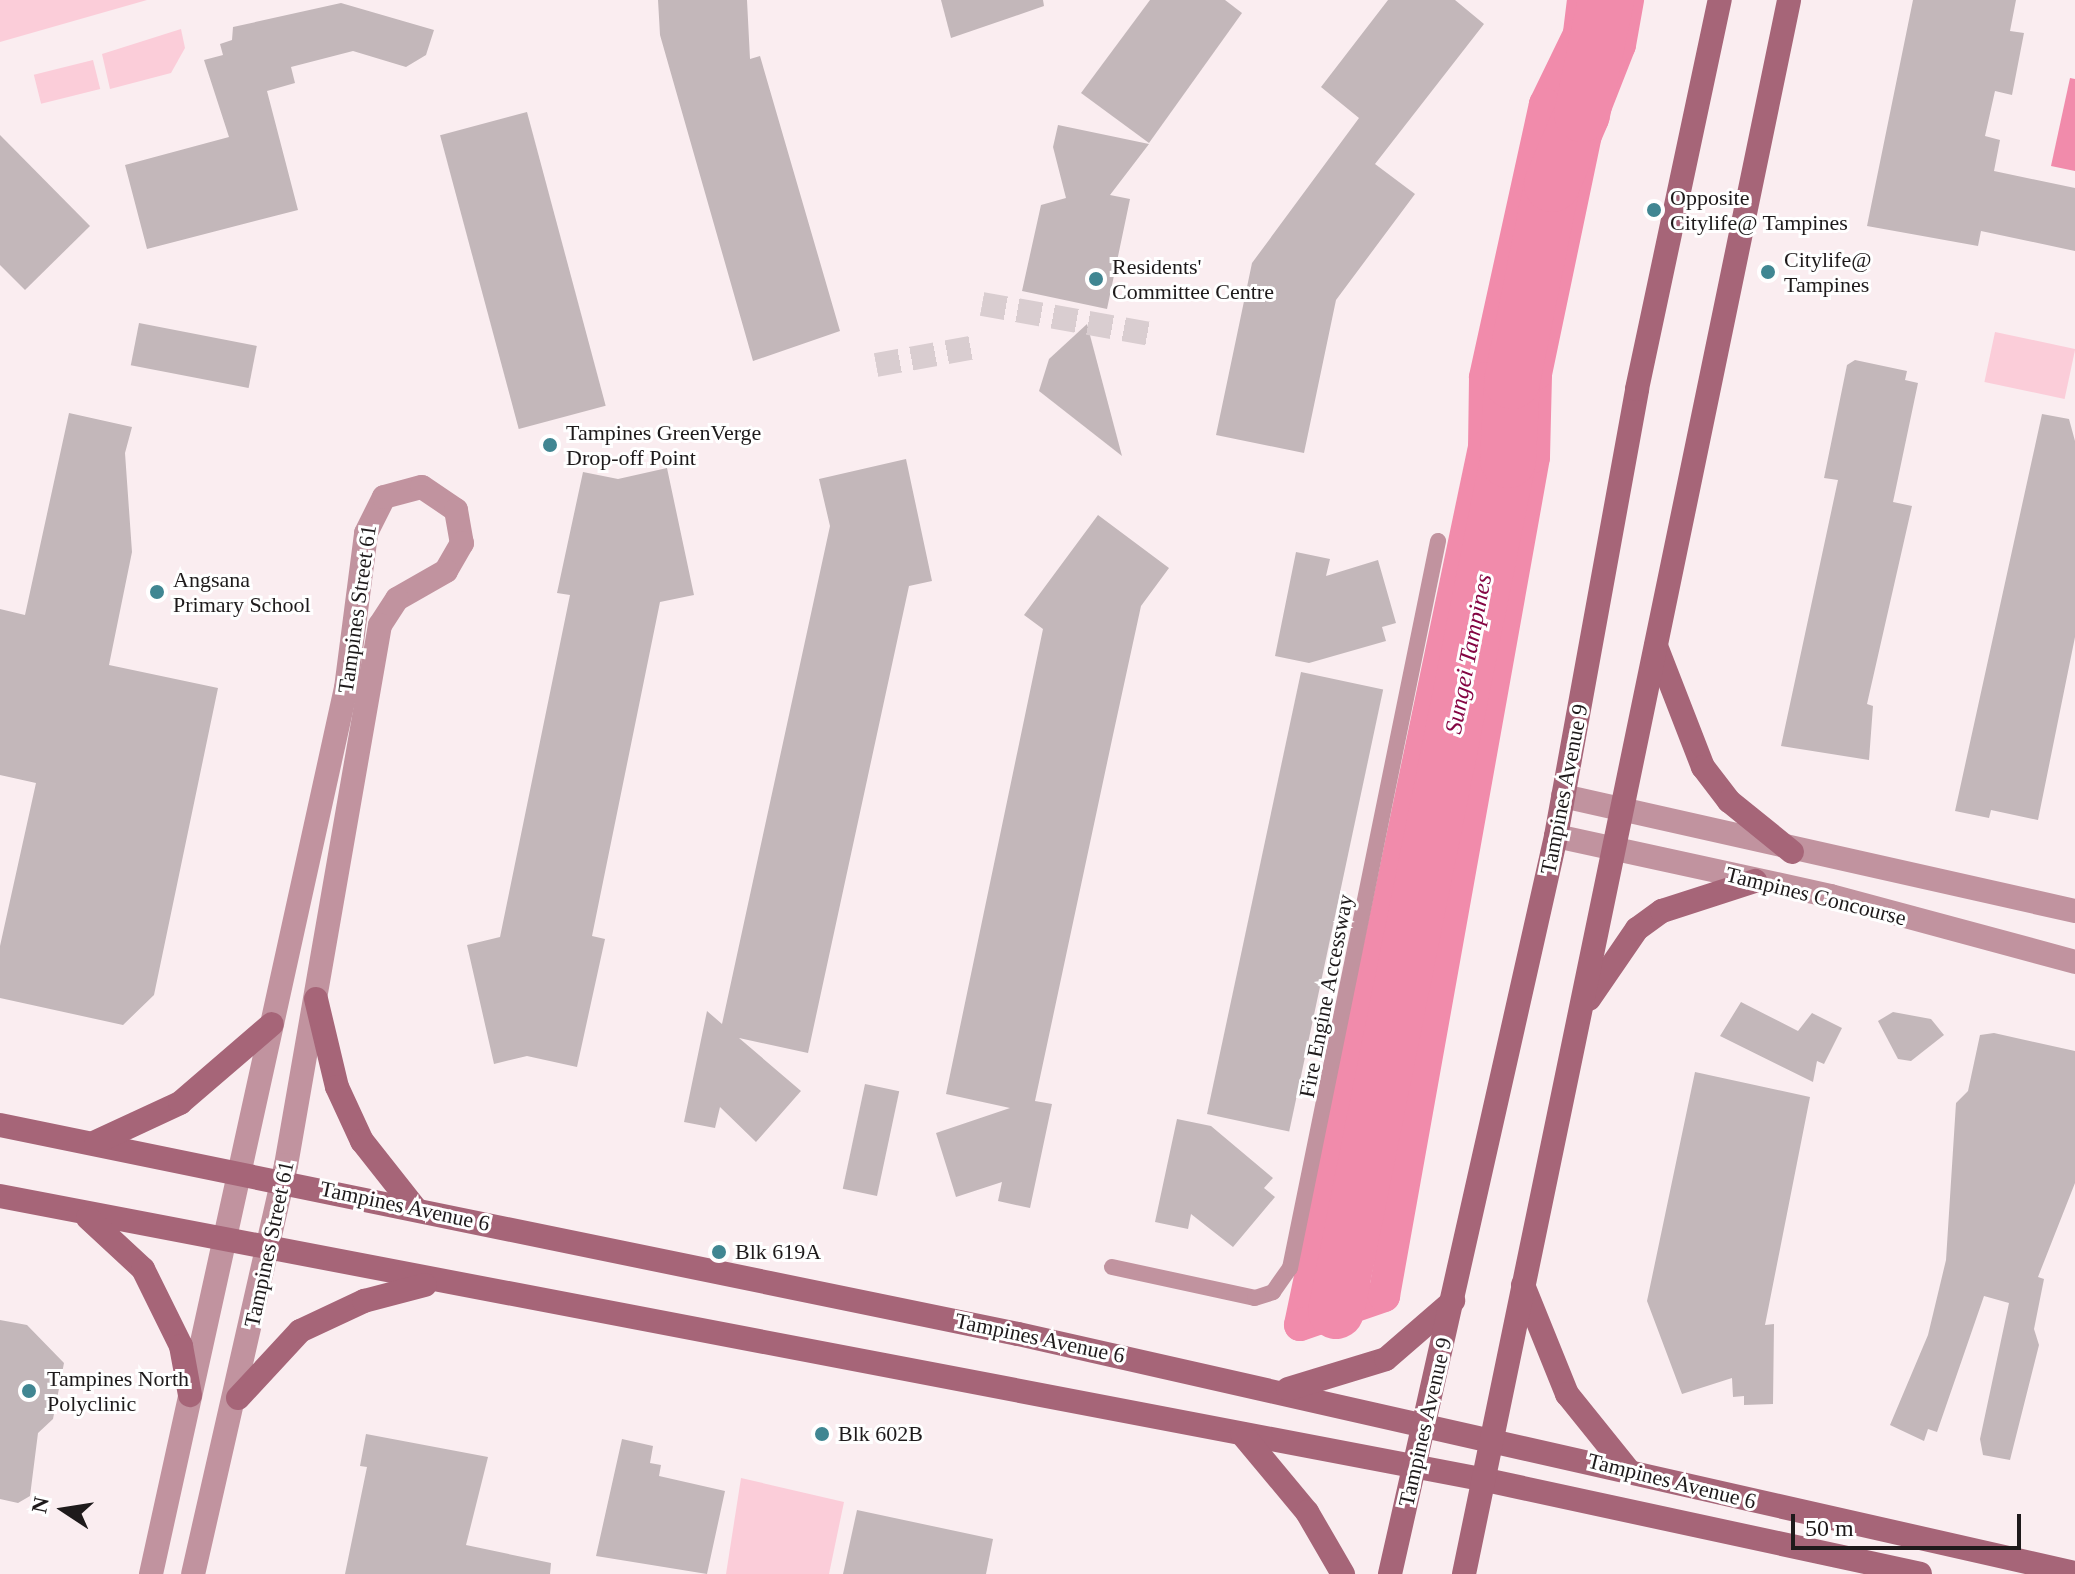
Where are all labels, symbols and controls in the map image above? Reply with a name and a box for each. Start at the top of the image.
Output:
place label: Opposite Citylife@ Tampines [1670,184,1848,236]
marker: Opposite Citylife@ Tampines [1645,201,1663,219]
place label: Citylife@ Tampines [1784,246,1871,298]
place label: Residents' Committee Centre [1112,253,1274,304]
marker: Citylife@ Tampines [1759,263,1777,281]
marker: Residents' Committee Centre [1087,270,1105,288]
place label: Tampines GreenVerge Drop-off Point [566,419,761,470]
marker: Tampines GreenVerge Drop-off Point [541,436,559,454]
street label: Tampines Street 61 [332,523,382,695]
place label: Angsana Primary School [173,566,310,618]
water label: Sungei Tampines [1439,572,1499,736]
marker: Angsana Primary School [148,583,166,601]
street label: Tampines Avenue 9 [1534,701,1594,877]
street label: Tampines Concourse [1723,861,1909,931]
street label: Fire Engine Accessway [1293,892,1359,1100]
street label: Tampines Street 61 [238,1158,300,1330]
street label: Tampines Avenue 6 [317,1175,493,1237]
place label: Blk 619A [735,1239,821,1265]
marker: Blk 619A [710,1243,728,1261]
street label: Tampines Avenue 6 [952,1307,1128,1369]
street label: Tampines Avenue 9 [1393,1334,1457,1510]
place label: Tampines North Polyclinic [47,1365,189,1416]
marker: Tampines North Polyclinic [18,1380,40,1402]
place label: Blk 602B [838,1421,923,1447]
marker: Blk 602B [813,1425,831,1443]
street label: Tampines Avenue 6 [1584,1447,1760,1515]
north arrow [24,1470,104,1550]
text: N [26,1495,54,1515]
scale bar [1795,1498,2025,1548]
text: 50 m [1805,1515,1854,1541]

